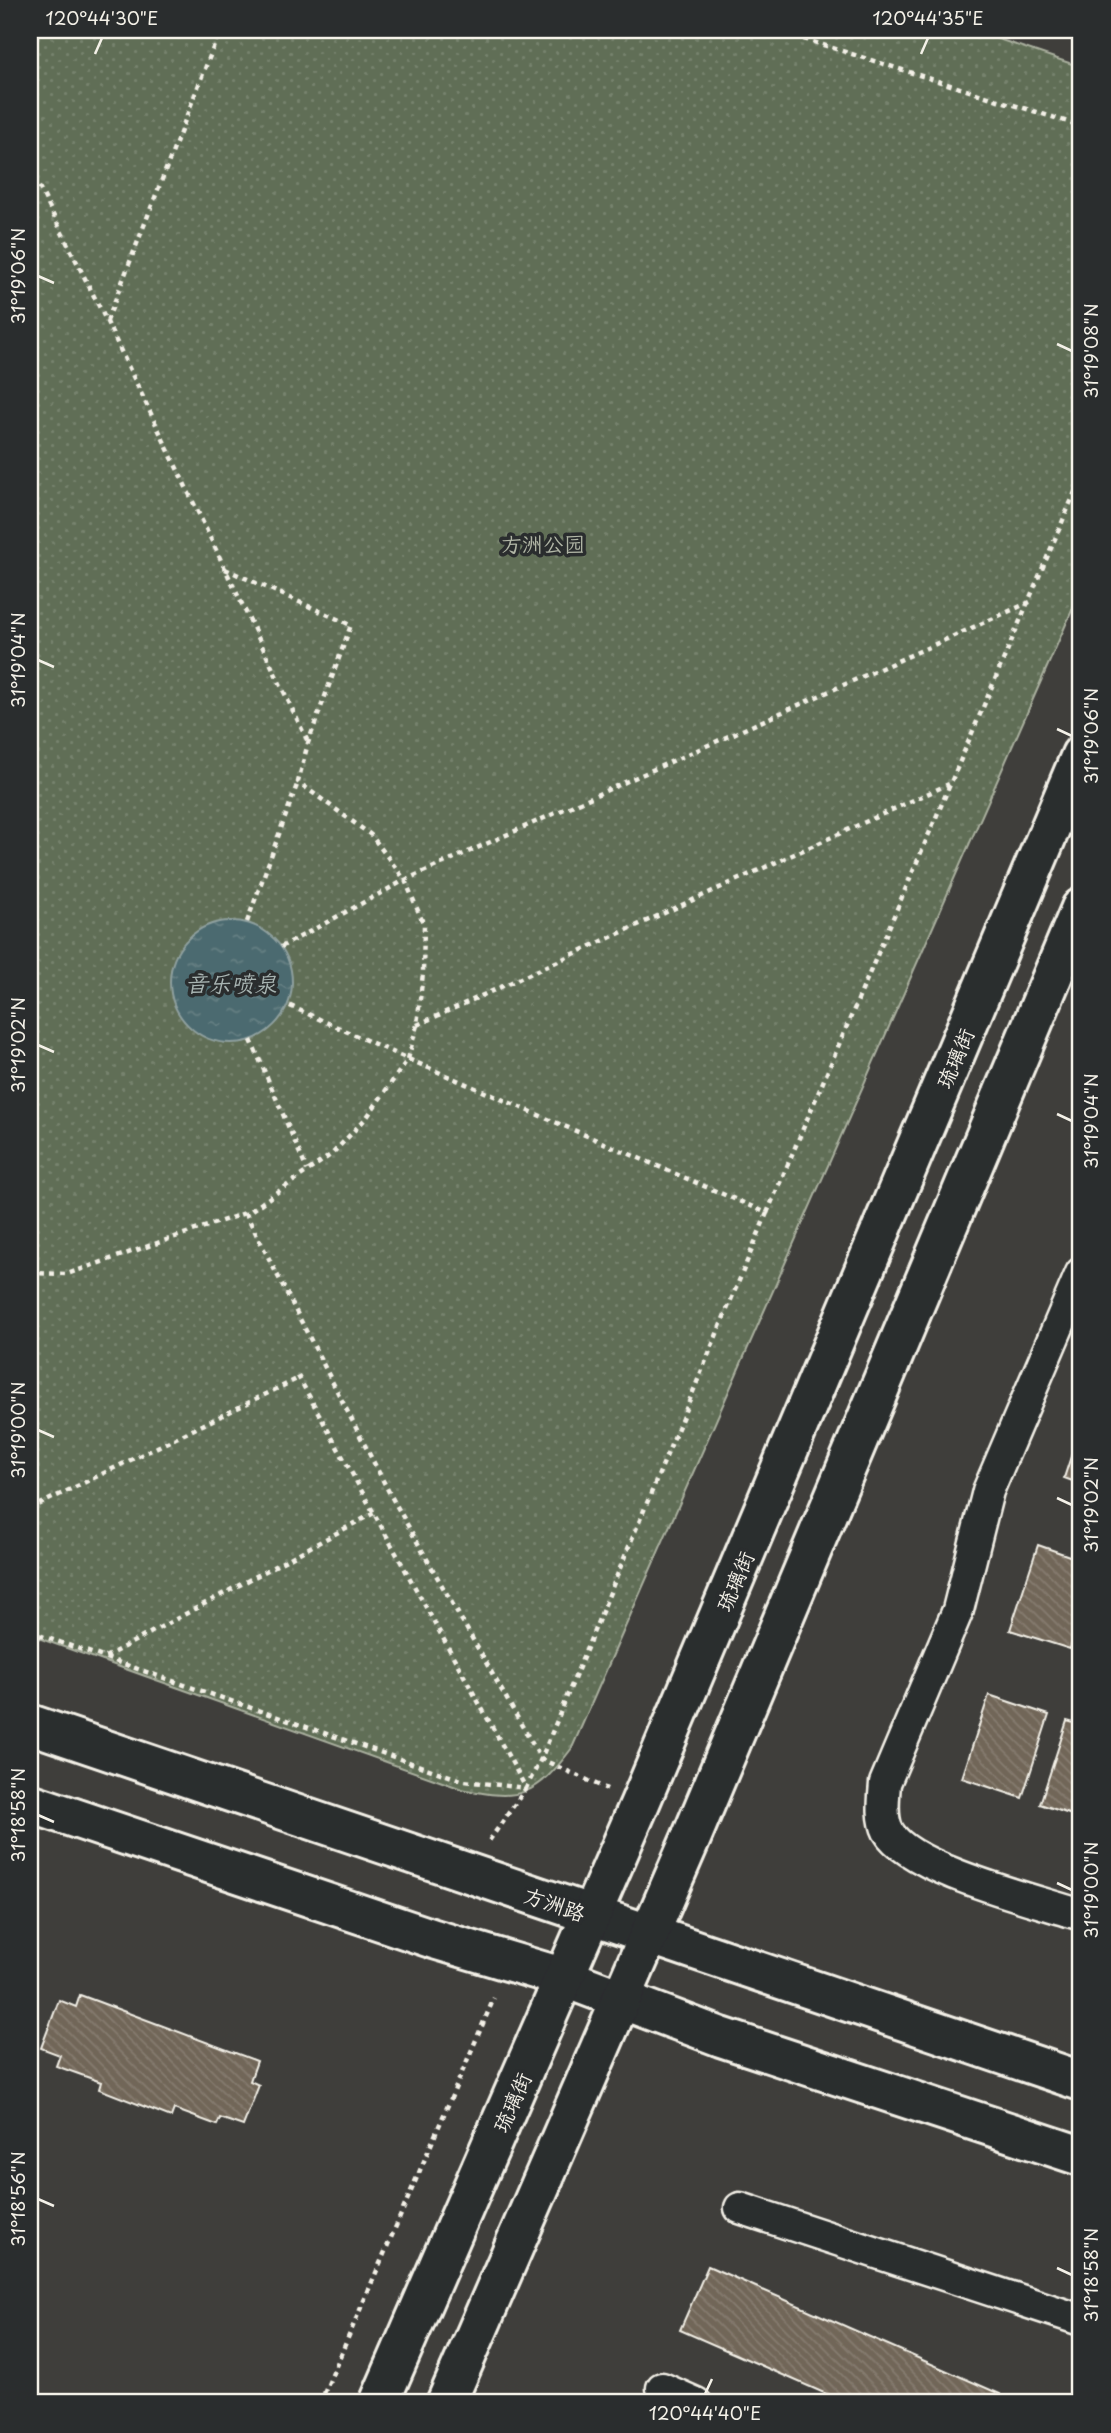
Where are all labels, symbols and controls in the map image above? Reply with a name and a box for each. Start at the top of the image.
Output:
text: 120°44'30"E [46,4,158,31]
text: 120°44'35"E [873,4,983,31]
text: 31°19'06"N [4,228,31,324]
text: 31°19'08"N [1077,303,1104,399]
park label: 方洲公园 [501,527,585,559]
text: 31°19'04"N [4,612,31,708]
text: 31°19'06"N [1077,688,1104,784]
water label: 音乐喷泉 [185,965,277,1000]
text: 31°19'02"N [4,997,31,1093]
street label: 琉璃街 [927,1023,981,1093]
text: 31°19'04"N [1077,1073,1104,1169]
text: 31°19'00"N [4,1381,31,1479]
text: 31°19'02"N [1077,1457,1104,1553]
street label: 琉璃街 [707,1546,761,1616]
text: 31°18'58"N [4,1768,31,1862]
text: 31°19'00"N [1077,1841,1104,1939]
street label: 方洲路 [520,1878,590,1928]
street label: 琉璃街 [484,2067,538,2137]
text: 31°18'56"N [4,2151,31,2247]
text: 31°18'58"N [1077,2228,1104,2322]
text: 120°44'40"E [649,2399,761,2426]

